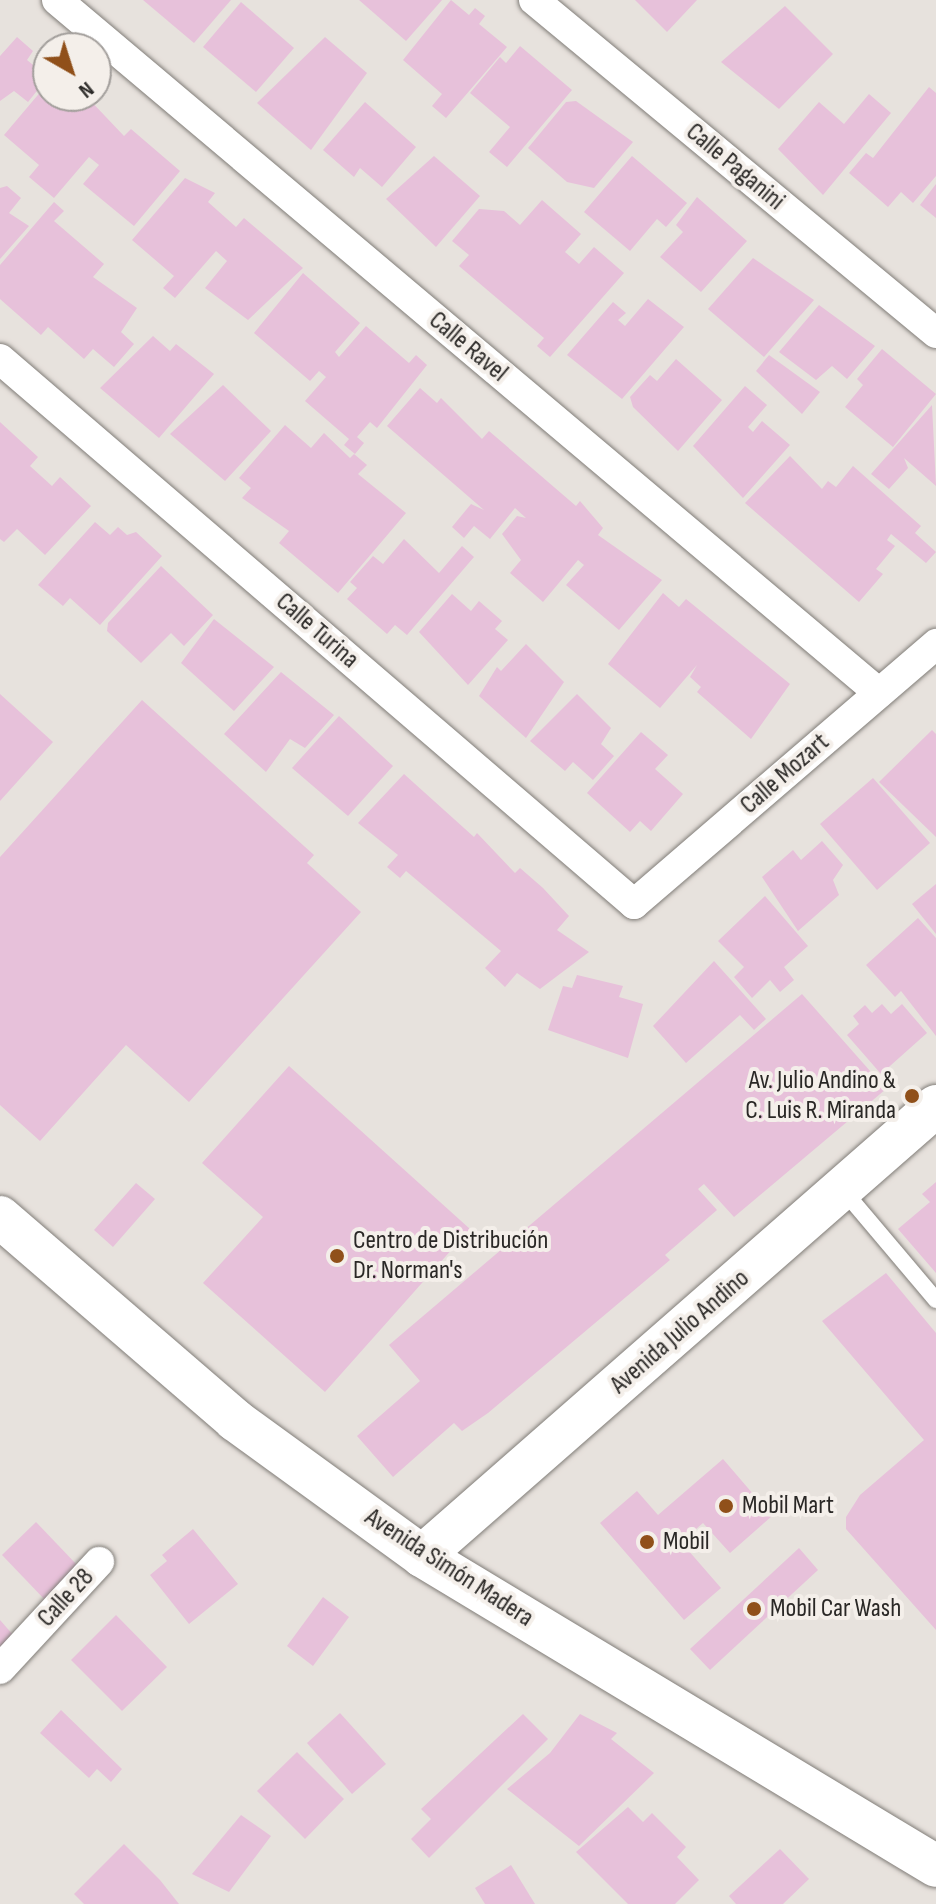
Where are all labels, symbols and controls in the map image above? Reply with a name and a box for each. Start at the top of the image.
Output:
north arrow [32,32,112,112]
text: N [73,75,99,104]
street label: Calle Paganini [679,117,791,217]
street label: Calle Ravel [422,305,514,389]
street label: Calle Turina [269,587,365,675]
street label: Calle Mozart [734,727,836,821]
place label: Av. Julio Andino & C. Luis R. Miranda [745,1065,896,1126]
marker: Av. Julio Andino & C. Luis R. Miranda [903,1087,921,1105]
place label: Centro de Distribución Dr. Norman's [353,1225,548,1286]
marker: Centro de Distribución Dr. Norman's [328,1247,346,1265]
street label: Avenida Julio Andino [604,1263,756,1401]
place label: Mobil Mart [742,1490,834,1522]
marker: Mobil Mart [717,1497,735,1515]
street label: Avenida Simón Madera [359,1502,539,1634]
place label: Mobil [663,1526,710,1558]
marker: Mobil [638,1533,656,1551]
street label: Calle 28 [31,1562,101,1634]
place label: Mobil Car Wash [770,1593,901,1625]
marker: Mobil Car Wash [745,1600,763,1618]

